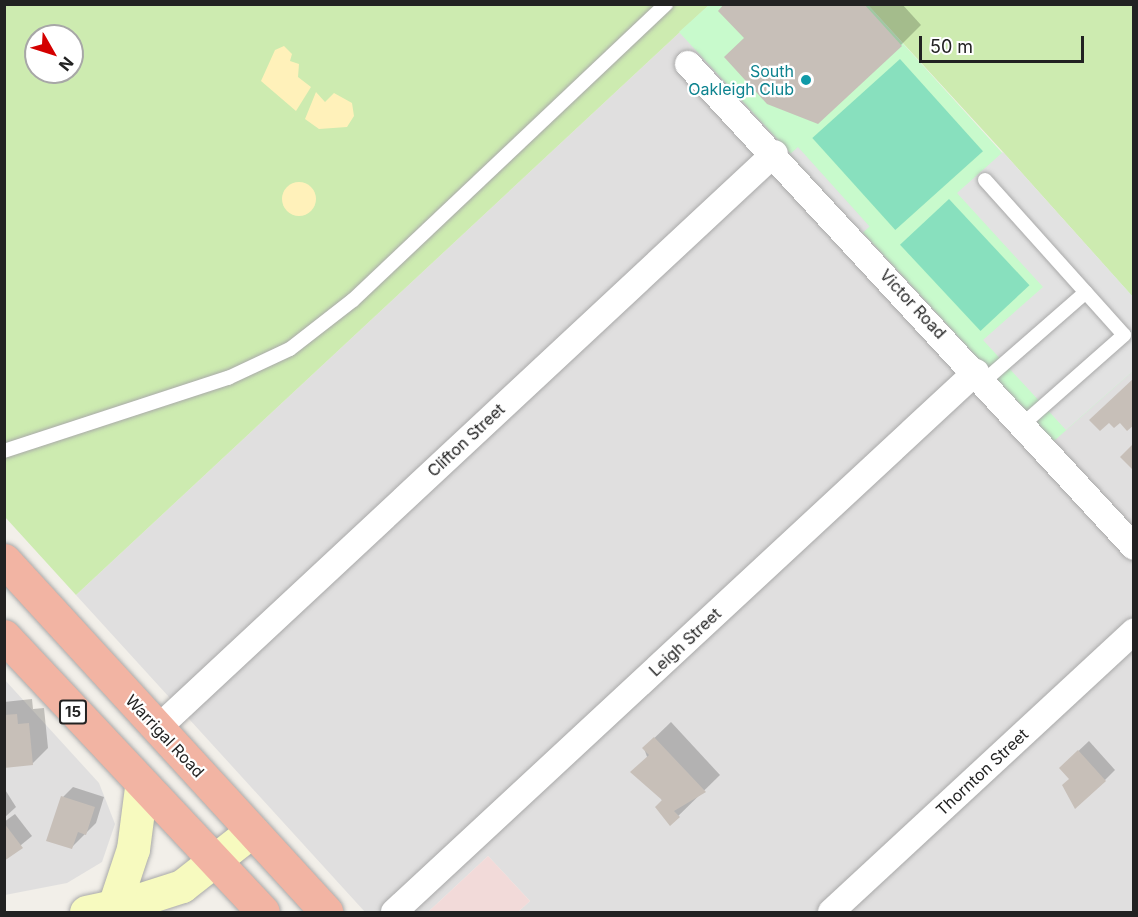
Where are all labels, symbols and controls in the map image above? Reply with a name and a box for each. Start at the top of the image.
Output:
north arrow [24,24,84,84]
scale bar [922,24,1087,62]
text: 50 m [930,36,973,57]
text: N [55,53,78,75]
place label: South Oakleigh Club [688,61,794,99]
marker: South Oakleigh Club [799,73,813,87]
street label: Victor Road [876,265,950,343]
street label: Clifton Street [423,399,509,481]
street label: Leigh Street [645,604,725,680]
street label: Warrigal Road [122,691,208,781]
road number: 15 [58,700,88,724]
street label: Thornton Street [932,724,1032,820]

